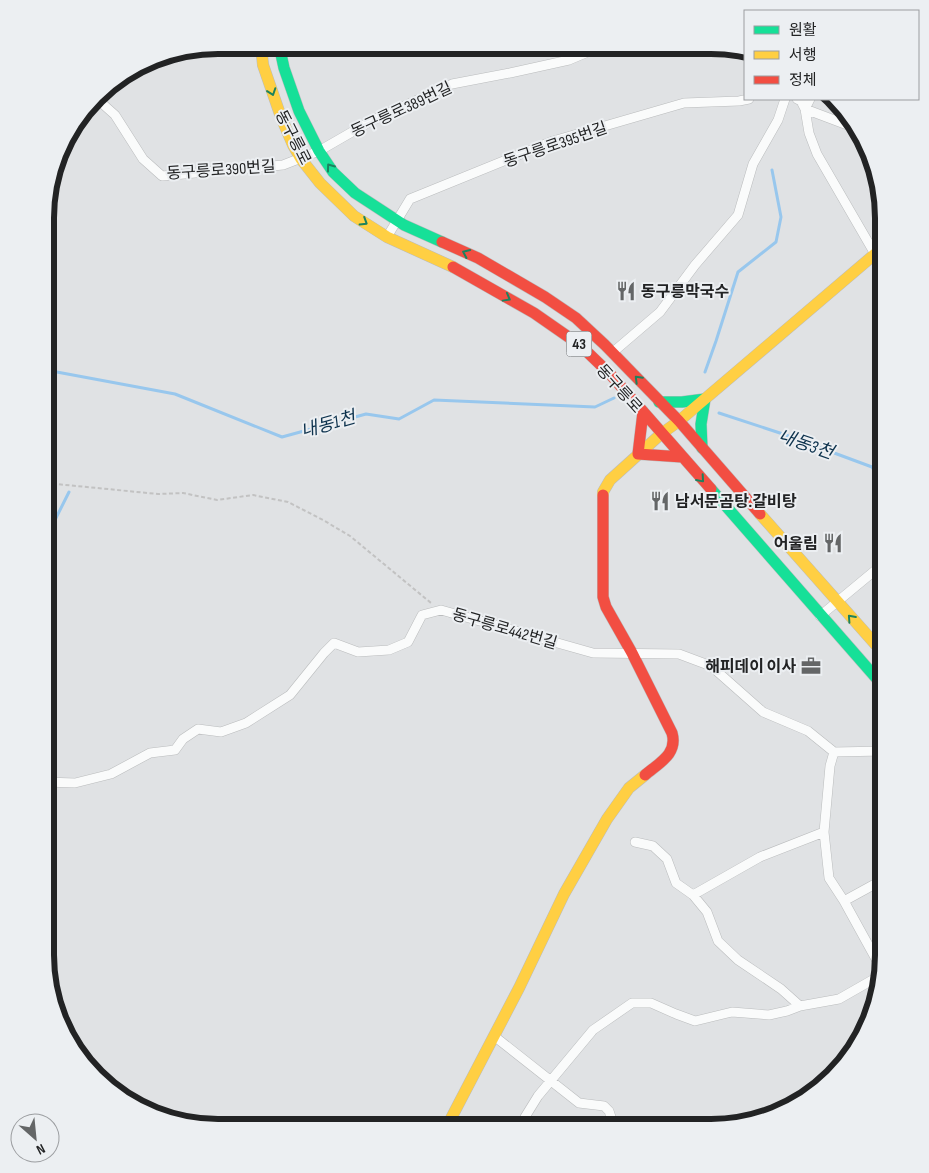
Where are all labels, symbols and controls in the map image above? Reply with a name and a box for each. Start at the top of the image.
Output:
legend [744,10,919,100]
text: 원활 [789,21,817,40]
text: 서행 [789,46,817,65]
text: 정체 [789,71,817,90]
street label: 동구릉로389번길 [348,79,455,142]
one-way arrow [266,87,276,96]
street label: 동구릉로 [271,107,315,168]
street label: 동구릉로395번길 [501,119,610,172]
street label: 동구릉로390번길 [166,157,276,184]
one-way arrow [327,163,336,173]
one-way arrow [358,216,367,226]
one-way arrow [462,249,471,259]
restaurant icon: 동구릉막국수 [615,280,637,302]
place label: 동구릉막국수 [641,283,730,302]
one-way arrow [502,292,511,302]
road number: 43 [566,332,592,356]
street label: 동구릉로 [592,361,646,417]
one-way arrow [634,376,643,385]
water label: 내동1천 [298,406,360,442]
water label: 내동3천 [775,425,839,464]
one-way arrow [695,474,704,483]
restaurant icon: 남서문곰탕.갈비탕 [649,490,671,512]
place label: 남서문곰탕.갈비탕 [675,493,797,512]
restaurant icon: 어울림 [822,532,844,554]
place label: 어울림 [774,535,818,554]
street label: 동구릉로442번길 [450,605,559,654]
one-way arrow [848,614,857,623]
office icon: 해피데이 이사 [800,655,822,677]
place label: 해피데이 이사 [705,658,796,677]
north arrow [10,1113,60,1163]
text: N [33,1140,48,1158]

